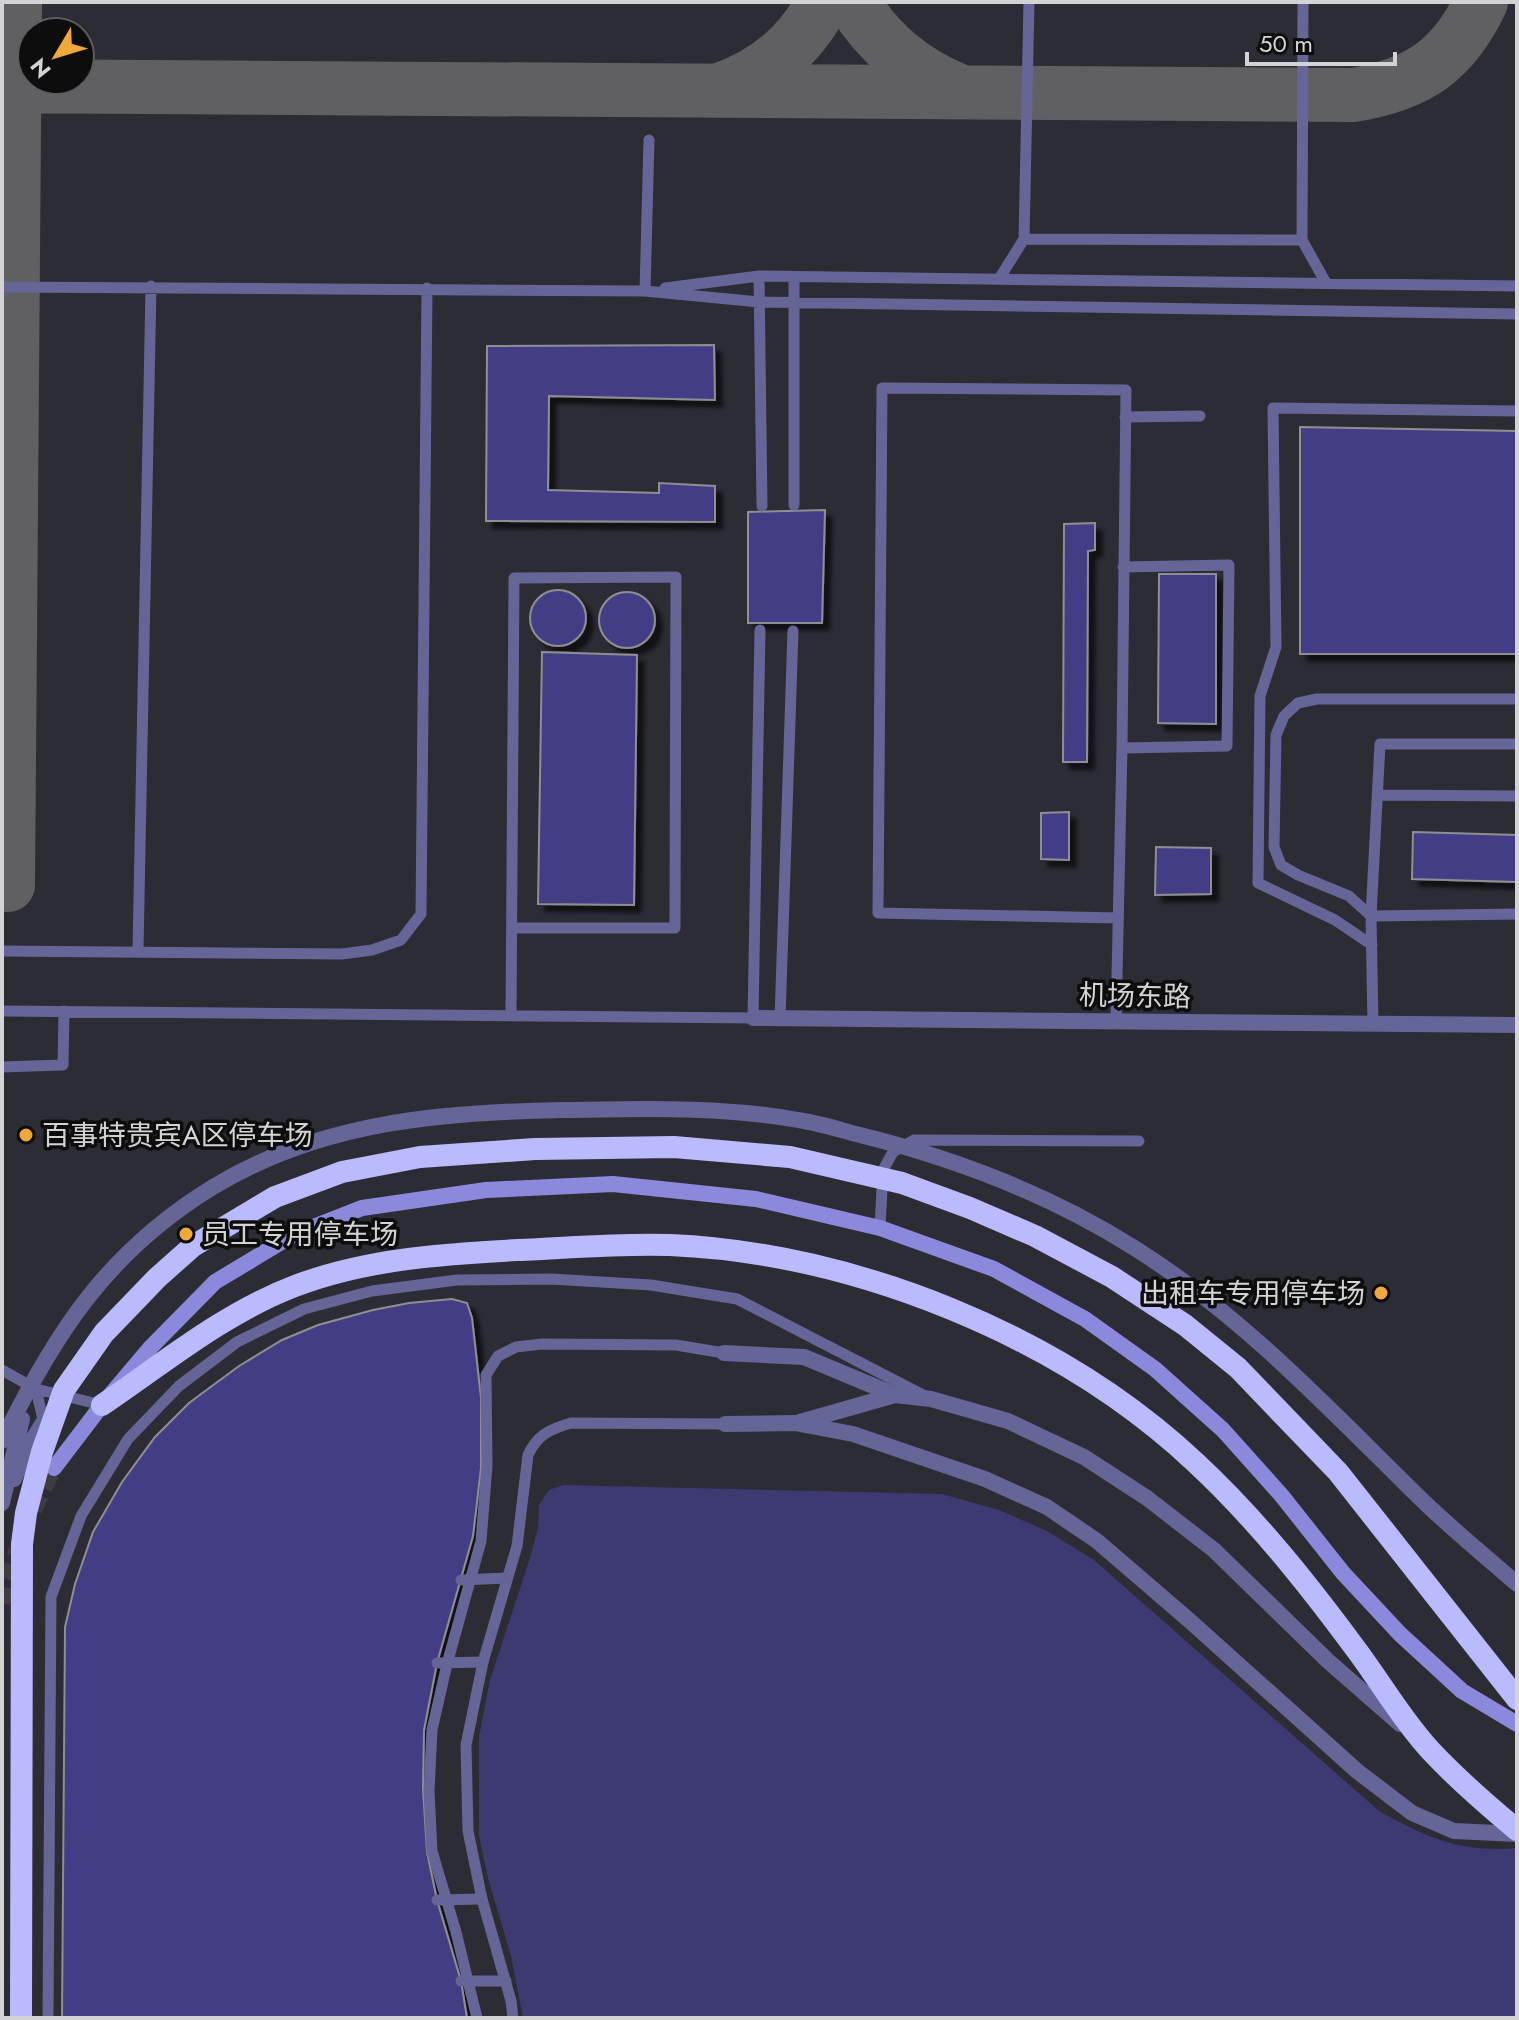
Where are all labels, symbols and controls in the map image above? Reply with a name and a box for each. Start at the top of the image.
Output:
north arrow [16,16,96,96]
scale bar [1247,16,1395,66]
text: 50 m [1259,26,1313,61]
text: N [22,52,58,85]
street label: 机场东路 [1079,975,1191,1017]
place label: 百事特贵宾A区停车场 [42,1115,312,1156]
marker: 百事特贵宾A区停车场 [17,1126,35,1144]
place label: 员工专用停车场 [202,1214,398,1255]
marker: 员工专用停车场 [177,1225,195,1243]
place label: 出租车专用停车场 [1141,1273,1365,1314]
marker: 出租车专用停车场 [1372,1284,1390,1302]

